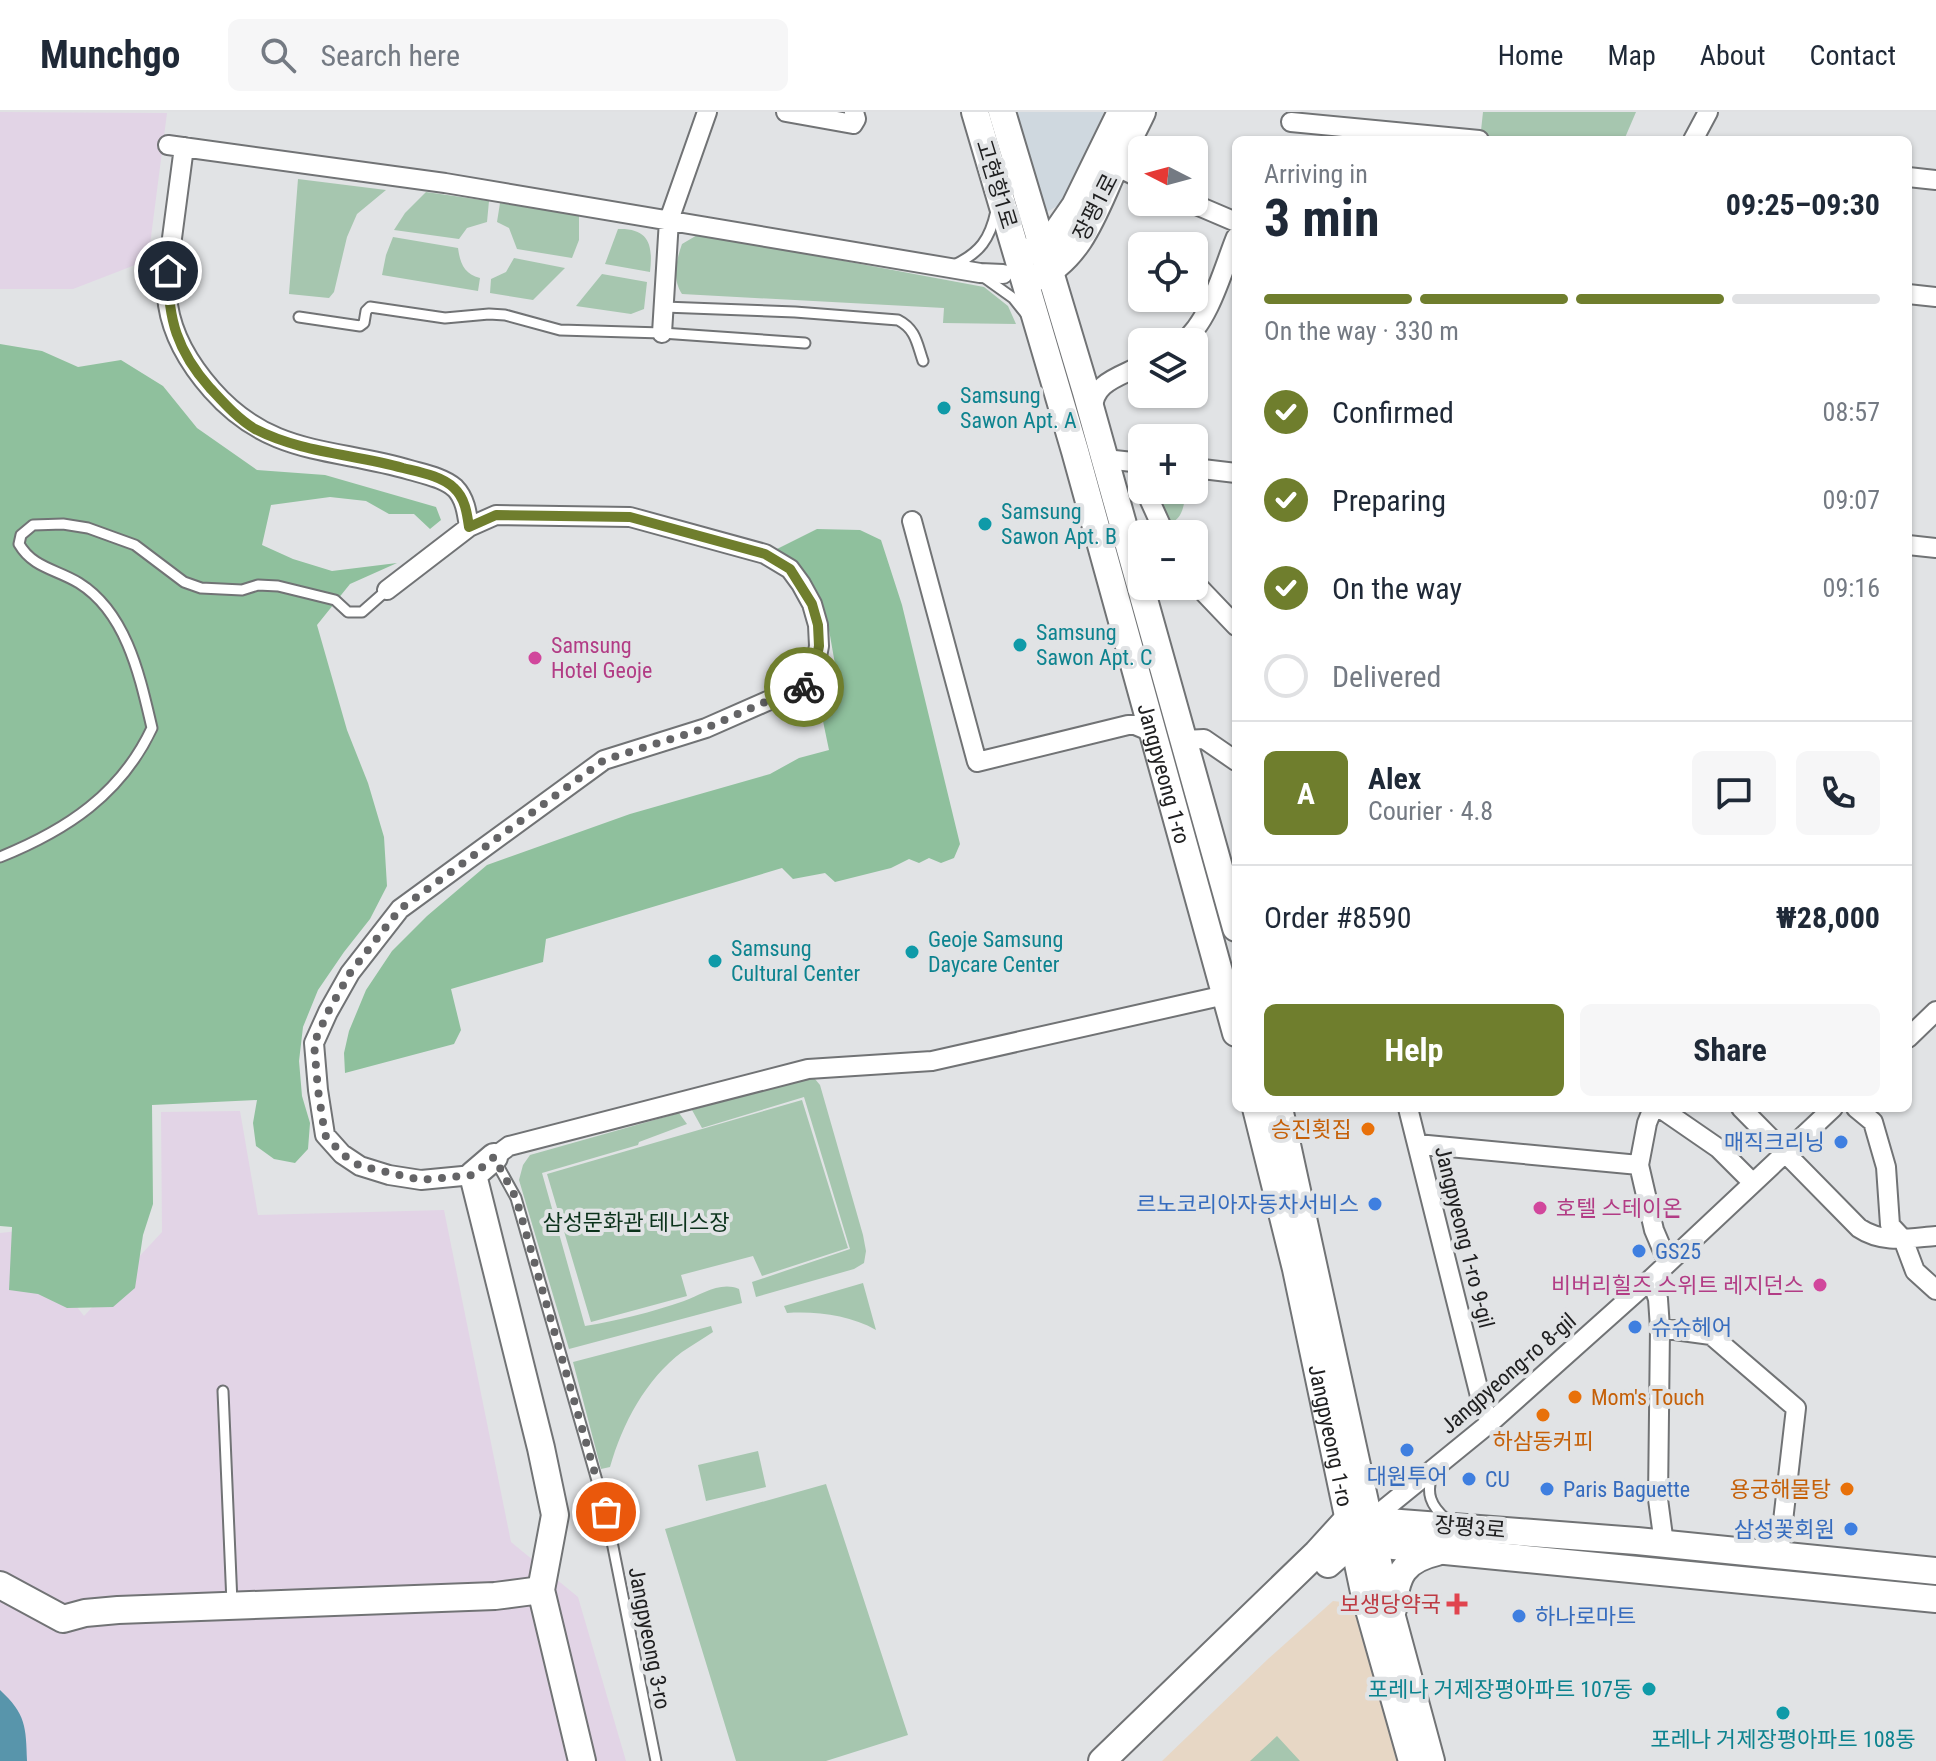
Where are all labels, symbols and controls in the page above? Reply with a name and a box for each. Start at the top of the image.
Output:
search box [228,19,788,91]
text: Munchgo [40,33,180,77]
icon: search [256,33,300,77]
text: Search here [320,38,460,73]
text: Home [1498,39,1563,72]
text: Map [1607,39,1656,72]
text: About [1700,39,1766,72]
text: Contact [1810,39,1896,72]
north arrow [1128,136,1208,216]
map controls [1128,136,1208,600]
street label: 고현항1로 [971,137,1022,232]
text: Arriving in [1264,159,1368,189]
street label: 장평1로 [1068,170,1123,245]
text: 09:25–09:30 [1726,187,1880,222]
text: 3 min [1264,188,1380,249]
button: locate [1128,232,1208,312]
pin [134,237,202,305]
icon: home [146,249,190,293]
text: On the way · 330 m [1264,316,1459,346]
button: layers [1128,328,1208,408]
place label: Samsung Sawon Apt. A [960,383,1077,433]
icon: check [1264,390,1308,434]
text: Confirmed [1332,395,1454,430]
text: 08:57 [1823,397,1880,427]
marker: Samsung Sawon Apt. A [935,399,953,417]
button: + [1128,424,1208,504]
icon: check [1264,478,1308,522]
text: Preparing [1332,483,1446,518]
text: 09:07 [1823,485,1880,515]
place label: Samsung Sawon Apt. B [1001,499,1117,549]
marker: Samsung Sawon Apt. B [976,515,994,533]
button: − [1128,520,1208,600]
icon: check [1264,566,1308,610]
text: On the way [1332,571,1462,606]
text: 09:16 [1823,573,1880,603]
place label: Samsung Sawon Apt. C [1036,620,1152,670]
place label: Samsung Hotel Geoje [551,633,652,683]
marker: Samsung Sawon Apt. C [1011,636,1029,654]
courier [764,647,844,727]
marker: Samsung Hotel Geoje [526,649,544,667]
text: Delivered [1332,659,1441,694]
icon: bike [782,665,826,709]
street label: Jangpyeong 1-ro [1132,701,1195,846]
button: chat [1692,751,1776,835]
button: phone [1796,751,1880,835]
text: Alex [1368,761,1421,796]
text: A [1297,776,1315,811]
text: Courier · 4.8 [1368,796,1493,826]
text: Order #8590 [1264,900,1412,935]
text: ₩28,000 [1776,900,1880,935]
place label: Geoje Samsung Daycare Center [928,927,1063,977]
place label: Samsung Cultural Center [731,936,860,986]
marker: Geoje Samsung Daycare Center [903,943,921,961]
marker: Samsung Cultural Center [706,952,724,970]
button: Help [1264,1004,1564,1096]
button: Share [1580,1004,1880,1096]
place label: 승진횟집 [1271,1117,1352,1142]
marker: 승진횟집 [1359,1120,1377,1138]
place label: 매직크리닝 [1724,1130,1825,1155]
marker: 매직크리닝 [1832,1133,1850,1151]
street label: Jangpyeong 1-ro 9-gil [1430,1144,1499,1331]
place label: 르노코리아자동차서비스 [1136,1192,1359,1217]
marker: 르노코리아자동차서비스 [1366,1195,1384,1213]
place label: 호텔 스테이온 [1556,1196,1683,1221]
marker: 호텔 스테이온 [1531,1199,1549,1217]
park label: 삼성문화관 테니스장 [542,1210,730,1235]
place label: GS25 [1655,1239,1701,1264]
marker: GS25 [1630,1242,1648,1260]
place label: 비버리힐즈 스위트 레지던스 [1551,1273,1804,1298]
marker: 비버리힐즈 스위트 레지던스 [1811,1276,1829,1294]
street label: Jangpyeong-ro 8-gil [1436,1308,1581,1439]
place label: 슈슈헤어 [1651,1315,1732,1340]
marker: 슈슈헤어 [1626,1318,1644,1336]
street label: Jangpyeong 1-ro [1303,1362,1358,1509]
place label: Mom's Touch [1591,1385,1705,1410]
marker: Mom's Touch [1566,1388,1584,1406]
marker: 하삼동커피 [1534,1406,1552,1424]
place label: 하삼동커피 [1492,1429,1594,1454]
marker: 대원투어 [1398,1441,1416,1459]
place label: 대원투어 [1367,1464,1447,1489]
place label: CU [1485,1467,1510,1492]
marker: CU [1460,1470,1478,1488]
place label: Paris Baguette [1563,1477,1690,1502]
place label: 용궁해물탕 [1730,1477,1831,1502]
pin [572,1478,640,1546]
marker: Paris Baguette [1538,1480,1556,1498]
marker: 용궁해물탕 [1838,1480,1856,1498]
icon: bag [584,1490,628,1534]
street label: 장평3로 [1433,1512,1507,1543]
place label: 삼성꽃회원 [1734,1517,1835,1542]
marker: 삼성꽃회원 [1842,1520,1860,1538]
street label: Jangpyeong 3-ro [623,1565,676,1711]
place label: 보생당약국 [1340,1592,1441,1617]
marker: 보생당약국 [1448,1595,1466,1613]
place label: 하나로마트 [1535,1604,1636,1629]
marker: 하나로마트 [1510,1607,1528,1625]
place label: 포레나 거제장평아파트 107동 [1368,1677,1633,1702]
marker: 포레나 거제장평아파트 107동 [1640,1680,1658,1698]
marker: 포레나 거제장평아파트 108동 [1774,1704,1792,1722]
place label: 포레나 거제장평아파트 108동 [1650,1727,1916,1752]

